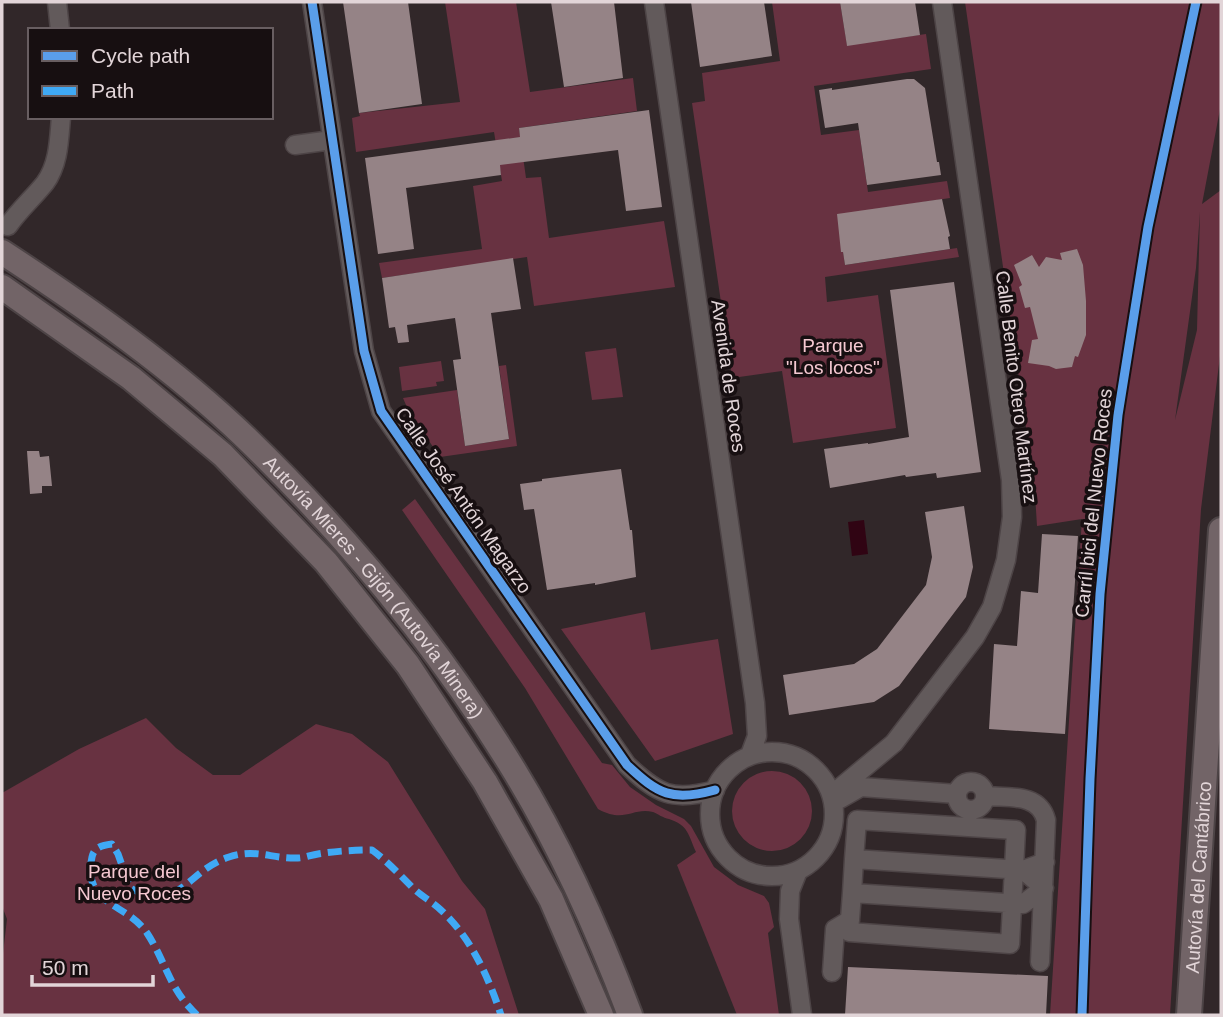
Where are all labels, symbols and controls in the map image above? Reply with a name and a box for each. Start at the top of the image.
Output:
legend [28,28,273,119]
text: Cycle path [91,44,190,67]
text: Path [91,79,134,102]
street label: Calle Benito Otero Martínez [992,269,1041,505]
street label: Avenida de Roces [707,298,750,454]
park label: Parque "Los locos" [786,335,880,378]
street label: Carríl bici del Nuevo Roces [1071,387,1116,619]
street label: Calle José Antón Magarzo [391,403,536,597]
street label: Autovía Mieres - Gijón (Autovía Minera) [259,452,488,722]
street label: Autovía del Cantábrico [1182,781,1215,974]
park label: Parque del Nuevo Roces [77,861,191,904]
scale bar [32,944,152,988]
text: 50 m [42,956,89,979]

